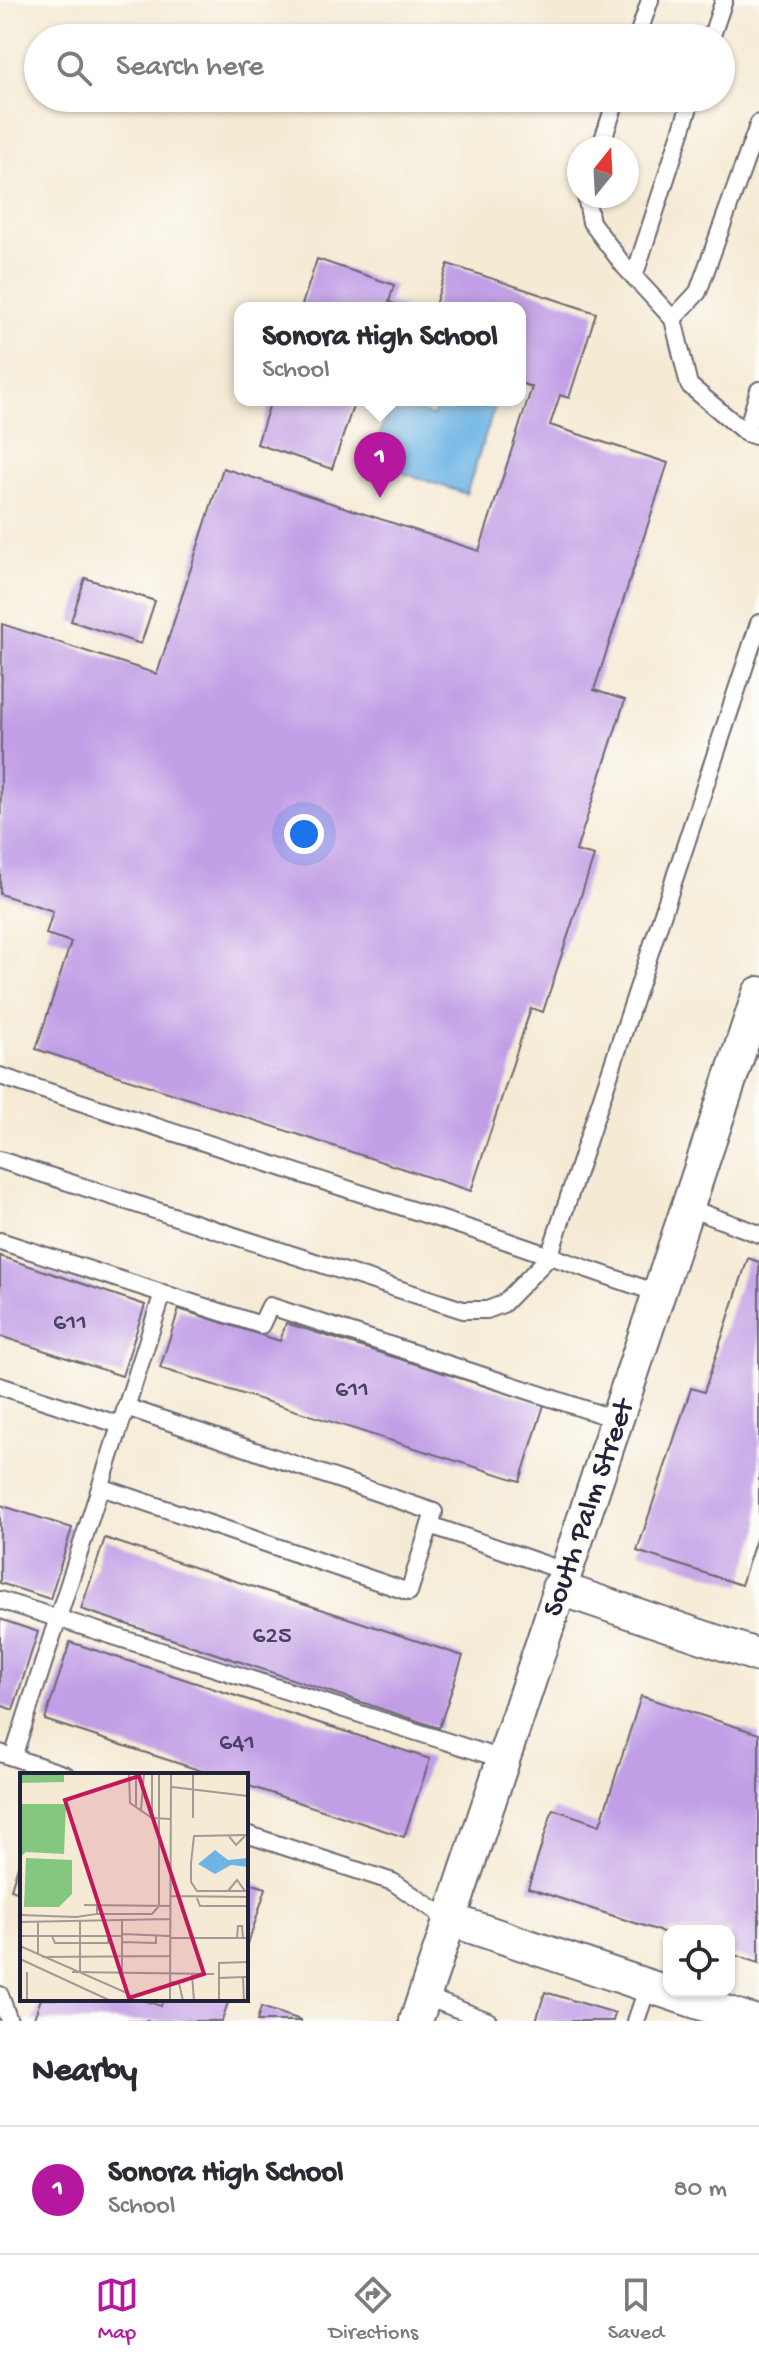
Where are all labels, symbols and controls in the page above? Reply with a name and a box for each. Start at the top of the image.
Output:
search box [24,24,735,112]
icon: search [52,46,96,90]
text: Search here [116,51,264,86]
north arrow [567,136,639,208]
popup [234,302,526,406]
text: Sonora High School [262,321,498,356]
text: School [262,356,330,387]
pin: 1 [354,432,406,498]
your location [284,814,324,854]
house number: 611 [53,1309,87,1340]
house number: 611 [335,1376,369,1407]
street label: South Palm Street [537,1393,645,1622]
house number: 625 [252,1622,292,1653]
house number: 641 [219,1729,255,1760]
inset map [20,1773,248,2001]
map controls [663,1925,735,1997]
button: locate [663,1925,735,1997]
text: Nearby [32,2053,137,2093]
text: Sonora High School [108,2157,344,2192]
text: 1 [53,2175,63,2206]
text: 80 m [673,2175,727,2206]
text: School [108,2192,176,2223]
tab: Map [95,2273,139,2347]
tab: Directions [329,2273,418,2347]
tab: Saved [608,2273,664,2347]

